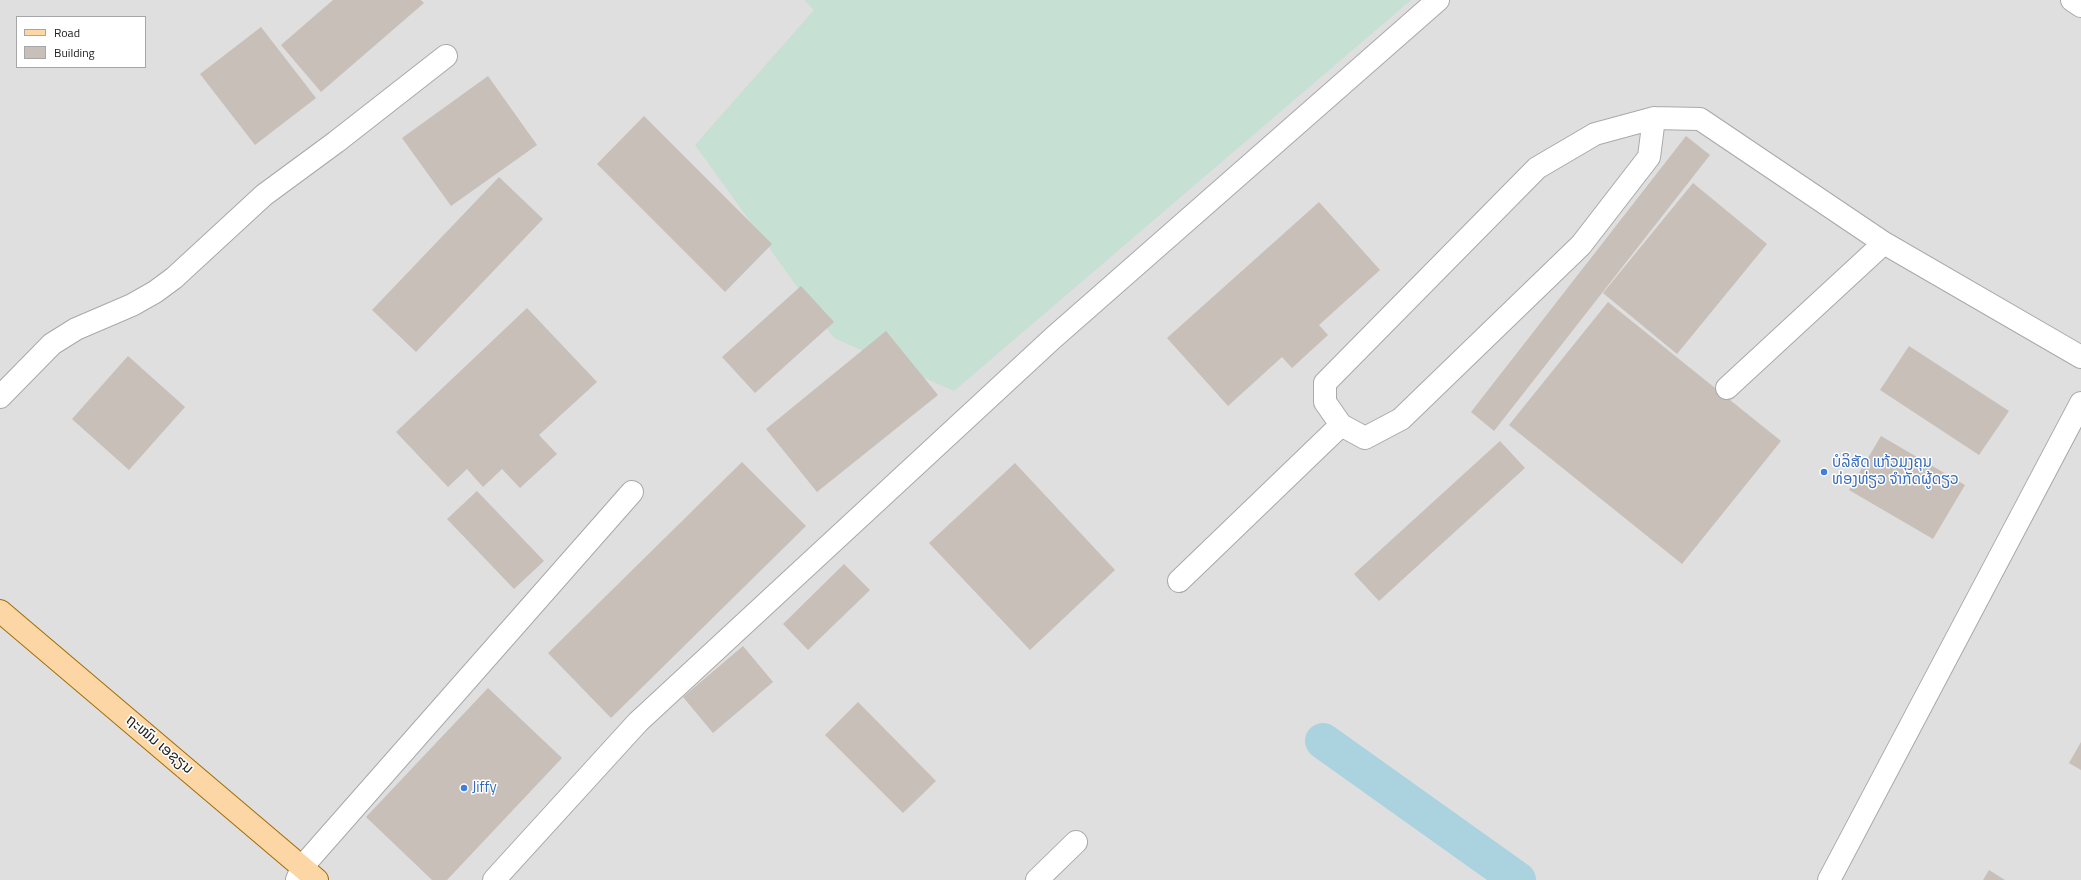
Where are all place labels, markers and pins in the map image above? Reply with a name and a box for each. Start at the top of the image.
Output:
place label: ບໍລິສັດ ແກ້ວມຸງຄຸນ ທ່ອງທ່ຽວ ຈຳກັດຜູ້ດຽວ [1832,454,1959,489]
marker: ບໍລິສັດ ແກ້ວມຸງຄຸນ ທ່ອງທ່ຽວ ຈຳກັດຜູ້ດຽວ [1819,467,1829,477]
place label: Jiffy [472,779,497,797]
marker: Jiffy [459,783,469,793]

